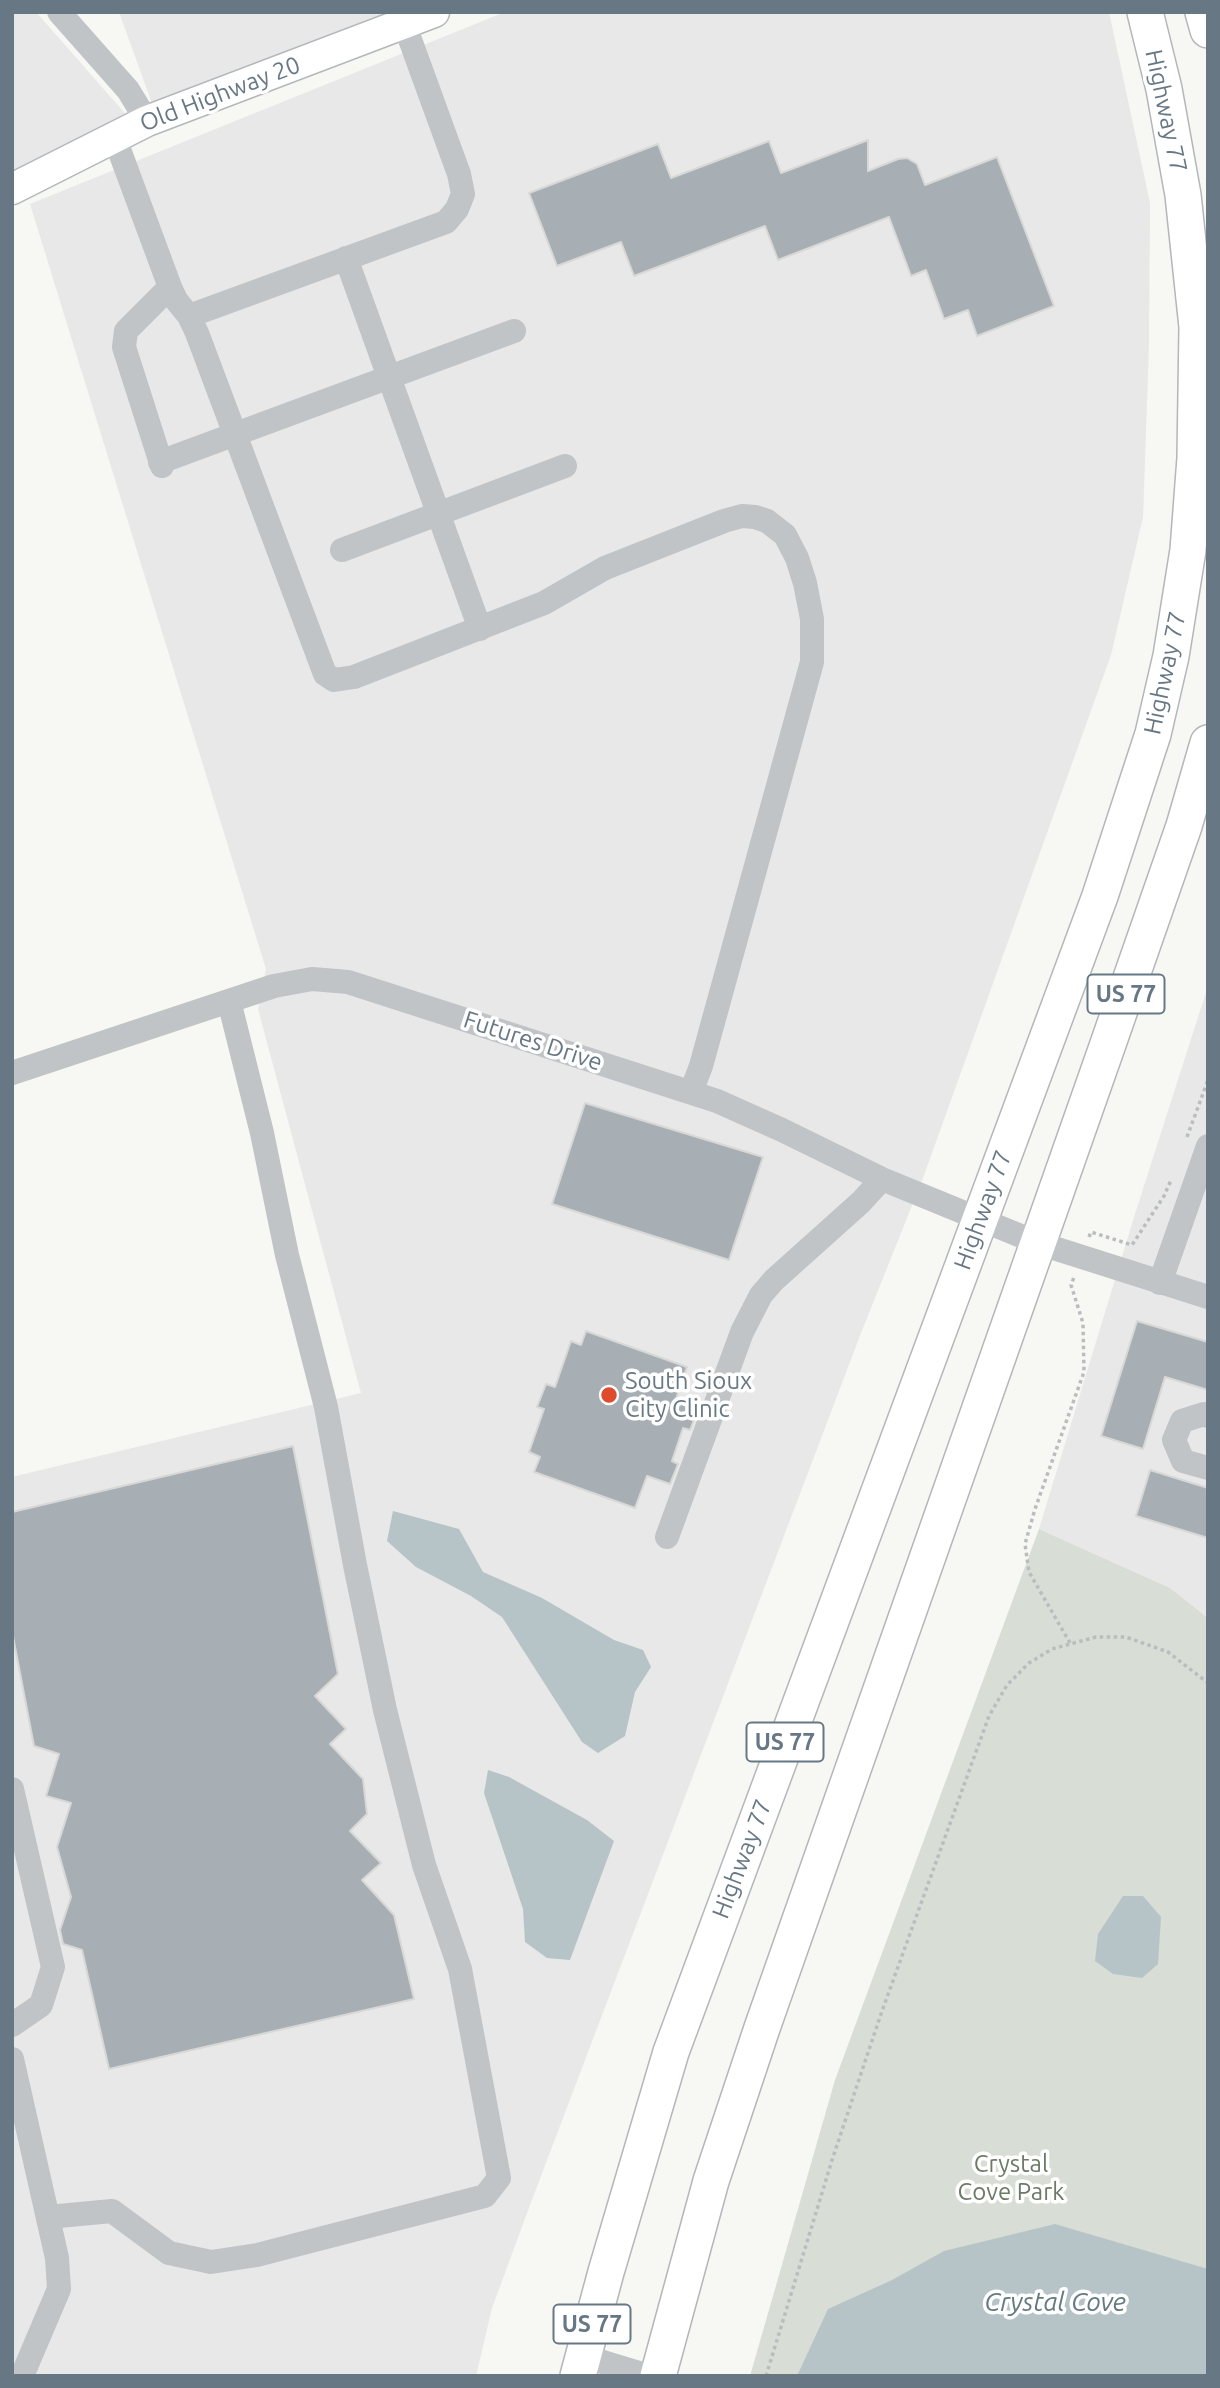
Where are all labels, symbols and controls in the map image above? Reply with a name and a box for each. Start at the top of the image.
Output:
street label: Highway 77 [1139,47,1193,175]
street label: Old Highway 20 [136,50,304,138]
street label: Highway 77 [1138,609,1192,737]
road number: US 77 [1088,974,1164,1014]
street label: Futures Drive [460,1005,606,1077]
street label: Highway 77 [948,1146,1018,1274]
place label: South Sioux City Clinic [625,1367,752,1423]
marker: South Sioux City Clinic [599,1385,619,1405]
road number: US 77 [746,1722,824,1762]
street label: Highway 77 [706,1795,778,1923]
park label: Crystal Cove Park [958,2150,1064,2206]
water label: Crystal Cove [984,2286,1126,2318]
road number: US 77 [554,2304,630,2344]

